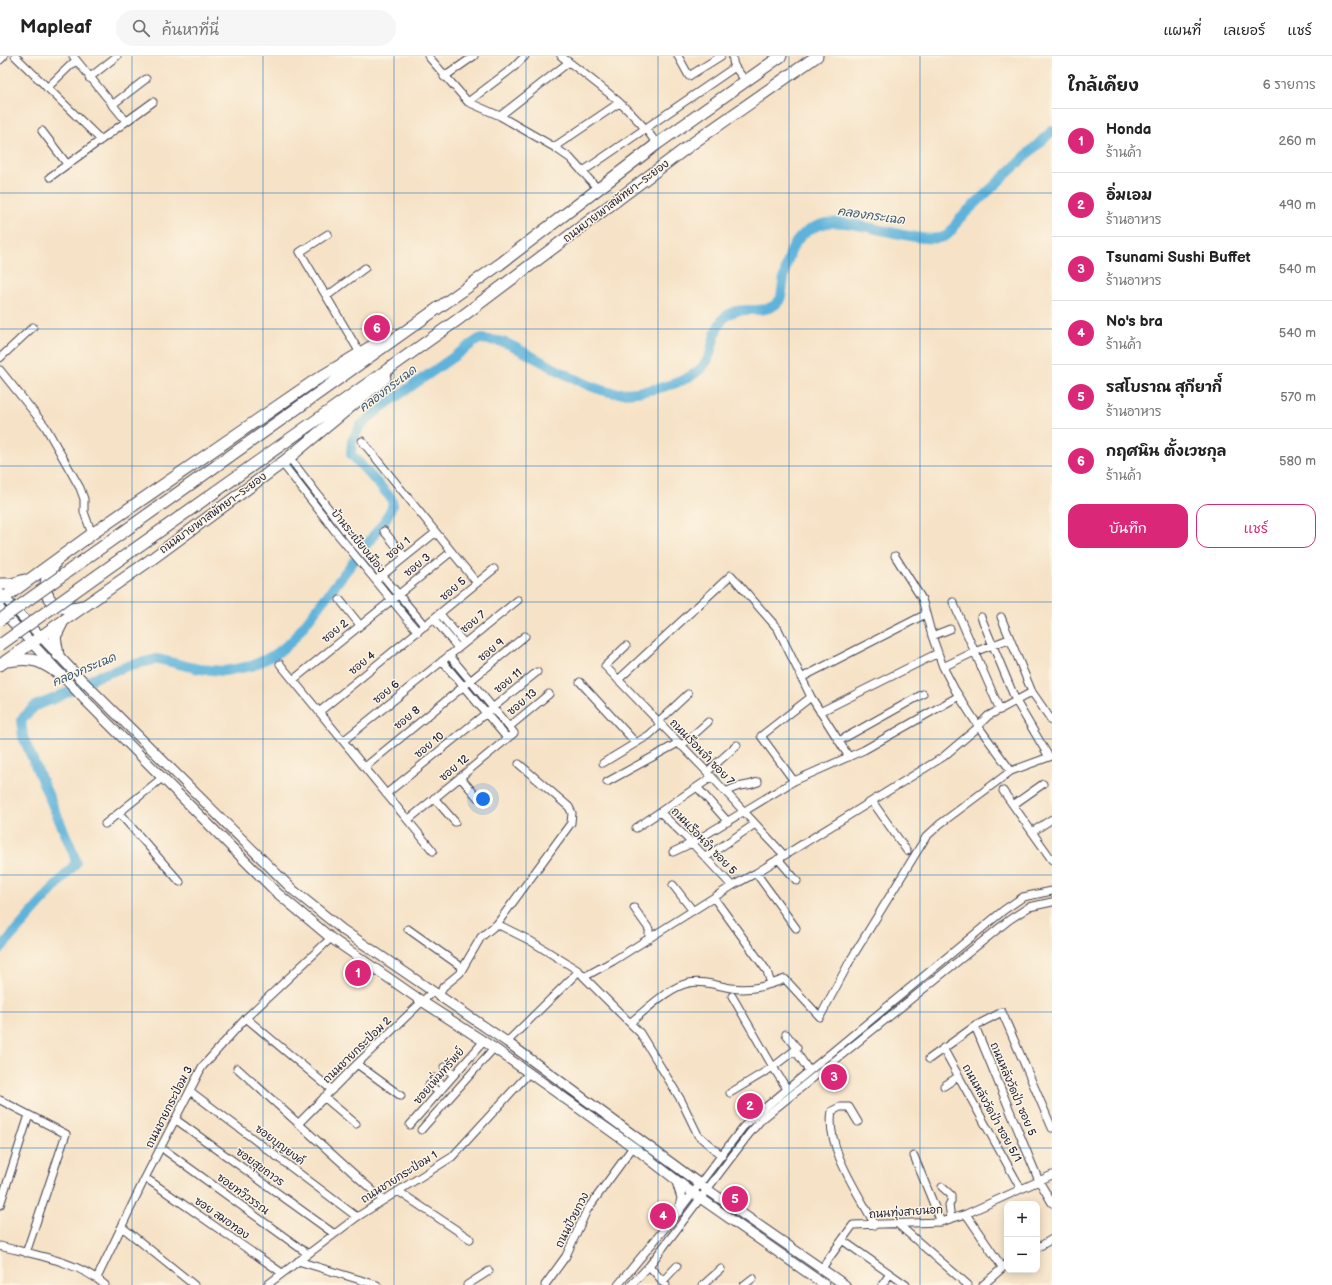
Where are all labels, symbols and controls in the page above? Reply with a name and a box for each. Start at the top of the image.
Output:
search box [116,10,396,46]
text: Mapleaf [20,16,92,39]
icon: search [130,17,152,39]
text: ค้นหาที่นี่ [162,21,219,40]
text: แผนที่ [1163,22,1201,39]
text: เลเยอร์ [1223,22,1265,39]
text: แชร์ [1287,22,1312,39]
text: ใกล้เคียง [1068,76,1139,96]
text: 6 รายการ [1263,77,1316,93]
text: Honda [1106,120,1151,139]
text: 1 [1078,133,1084,149]
text: 260 m [1278,133,1316,149]
text: ร้านค้า [1106,145,1142,161]
street label: ถนนบายพาสพัทยา–ระยอง [560,156,672,245]
text: อิ่มเอม [1106,186,1152,205]
text: 2 [1077,197,1085,213]
text: 490 m [1279,197,1316,213]
water label: คลองกระเฉด [836,204,906,228]
text: ร้านอาหาร [1106,212,1162,228]
text: Tsunami Sushi Buffet [1106,248,1251,267]
text: 3 [1077,261,1085,277]
text: 540 m [1279,261,1316,277]
text: ร้านอาหาร [1106,273,1162,289]
text: No's bra [1106,312,1163,331]
pin: 6 [364,313,390,343]
text: 4 [1077,325,1085,341]
text: 540 m [1279,325,1316,341]
text: ร้านค้า [1106,337,1142,353]
water label: คลองกระเฉด [356,362,420,415]
text: รสโบราณ สุกียากี์ [1106,378,1222,397]
text: 5 [1077,389,1085,405]
text: 570 m [1280,389,1316,405]
text: ร้านอาหาร [1106,404,1162,420]
text: กฤศนิน ตั้งเวชกุล [1106,442,1226,461]
text: 6 [1077,453,1085,469]
text: 580 m [1279,453,1316,469]
text: ร้านค้า [1106,468,1142,484]
street label: ถนนบายพาสพัทยา–ระยอง [156,469,269,556]
button: บันทึก [1068,504,1188,548]
button: แชร์ [1196,504,1316,548]
street label: บ้านระเบียงเมือง [328,505,389,575]
street label: ซอย 1 [383,534,413,562]
street label: ซอย 3 [401,550,433,580]
street label: ซอย 5 [437,574,469,604]
street label: ซอย 7 [458,608,489,636]
street label: ซอย 2 [319,616,351,645]
street label: ซอย 9 [475,636,507,664]
street label: ซอย 4 [346,648,378,678]
water label: คลองกระเฉด [50,650,119,690]
street label: ซอย 11 [491,666,525,696]
street label: ซอย 6 [370,677,402,707]
street label: ซอย 13 [505,686,540,718]
street label: ซอย 8 [391,704,423,732]
street label: ถนนเรือนจำ ซอย 7 [667,715,739,788]
street label: ซอย 10 [412,729,447,761]
street label: ซอย 12 [437,752,472,784]
your location [473,789,493,809]
street label: ถนนเรือนจำ ซอย 5 [669,803,741,877]
pin: 1 [345,958,371,988]
street label: ถนนชายกระป่อม 2 [319,1012,394,1086]
street label: ถนนหลังวัดป่า ซอย 5 [987,1039,1040,1138]
street label: ซอยเพิ่มทรัพย์ [407,1042,467,1107]
street label: ถนนหลังวัดป่า ซอย 5/1 [960,1061,1026,1164]
pin: 3 [821,1062,847,1092]
street label: ถนนชายกระป่อม 3 [141,1063,195,1150]
pin: 2 [737,1091,763,1121]
street label: ซอยบุญยงค์ [252,1121,309,1169]
street label: ซอยสุขถาวร [232,1145,287,1191]
street label: ถนนชายกระป่อม 1 [357,1147,440,1206]
street label: ซอยทวีวรรณ [214,1170,273,1218]
pin: 5 [722,1184,748,1214]
street label: ถนนป้วยกวง [551,1189,592,1250]
street label: ซอย สมอทอง [192,1194,252,1242]
pin: 4 [650,1201,676,1231]
street label: ถนนทุ่งสายนอก [868,1201,944,1223]
map controls [1004,1201,1040,1273]
button: + [1004,1201,1040,1237]
button: − [1004,1237,1040,1273]

